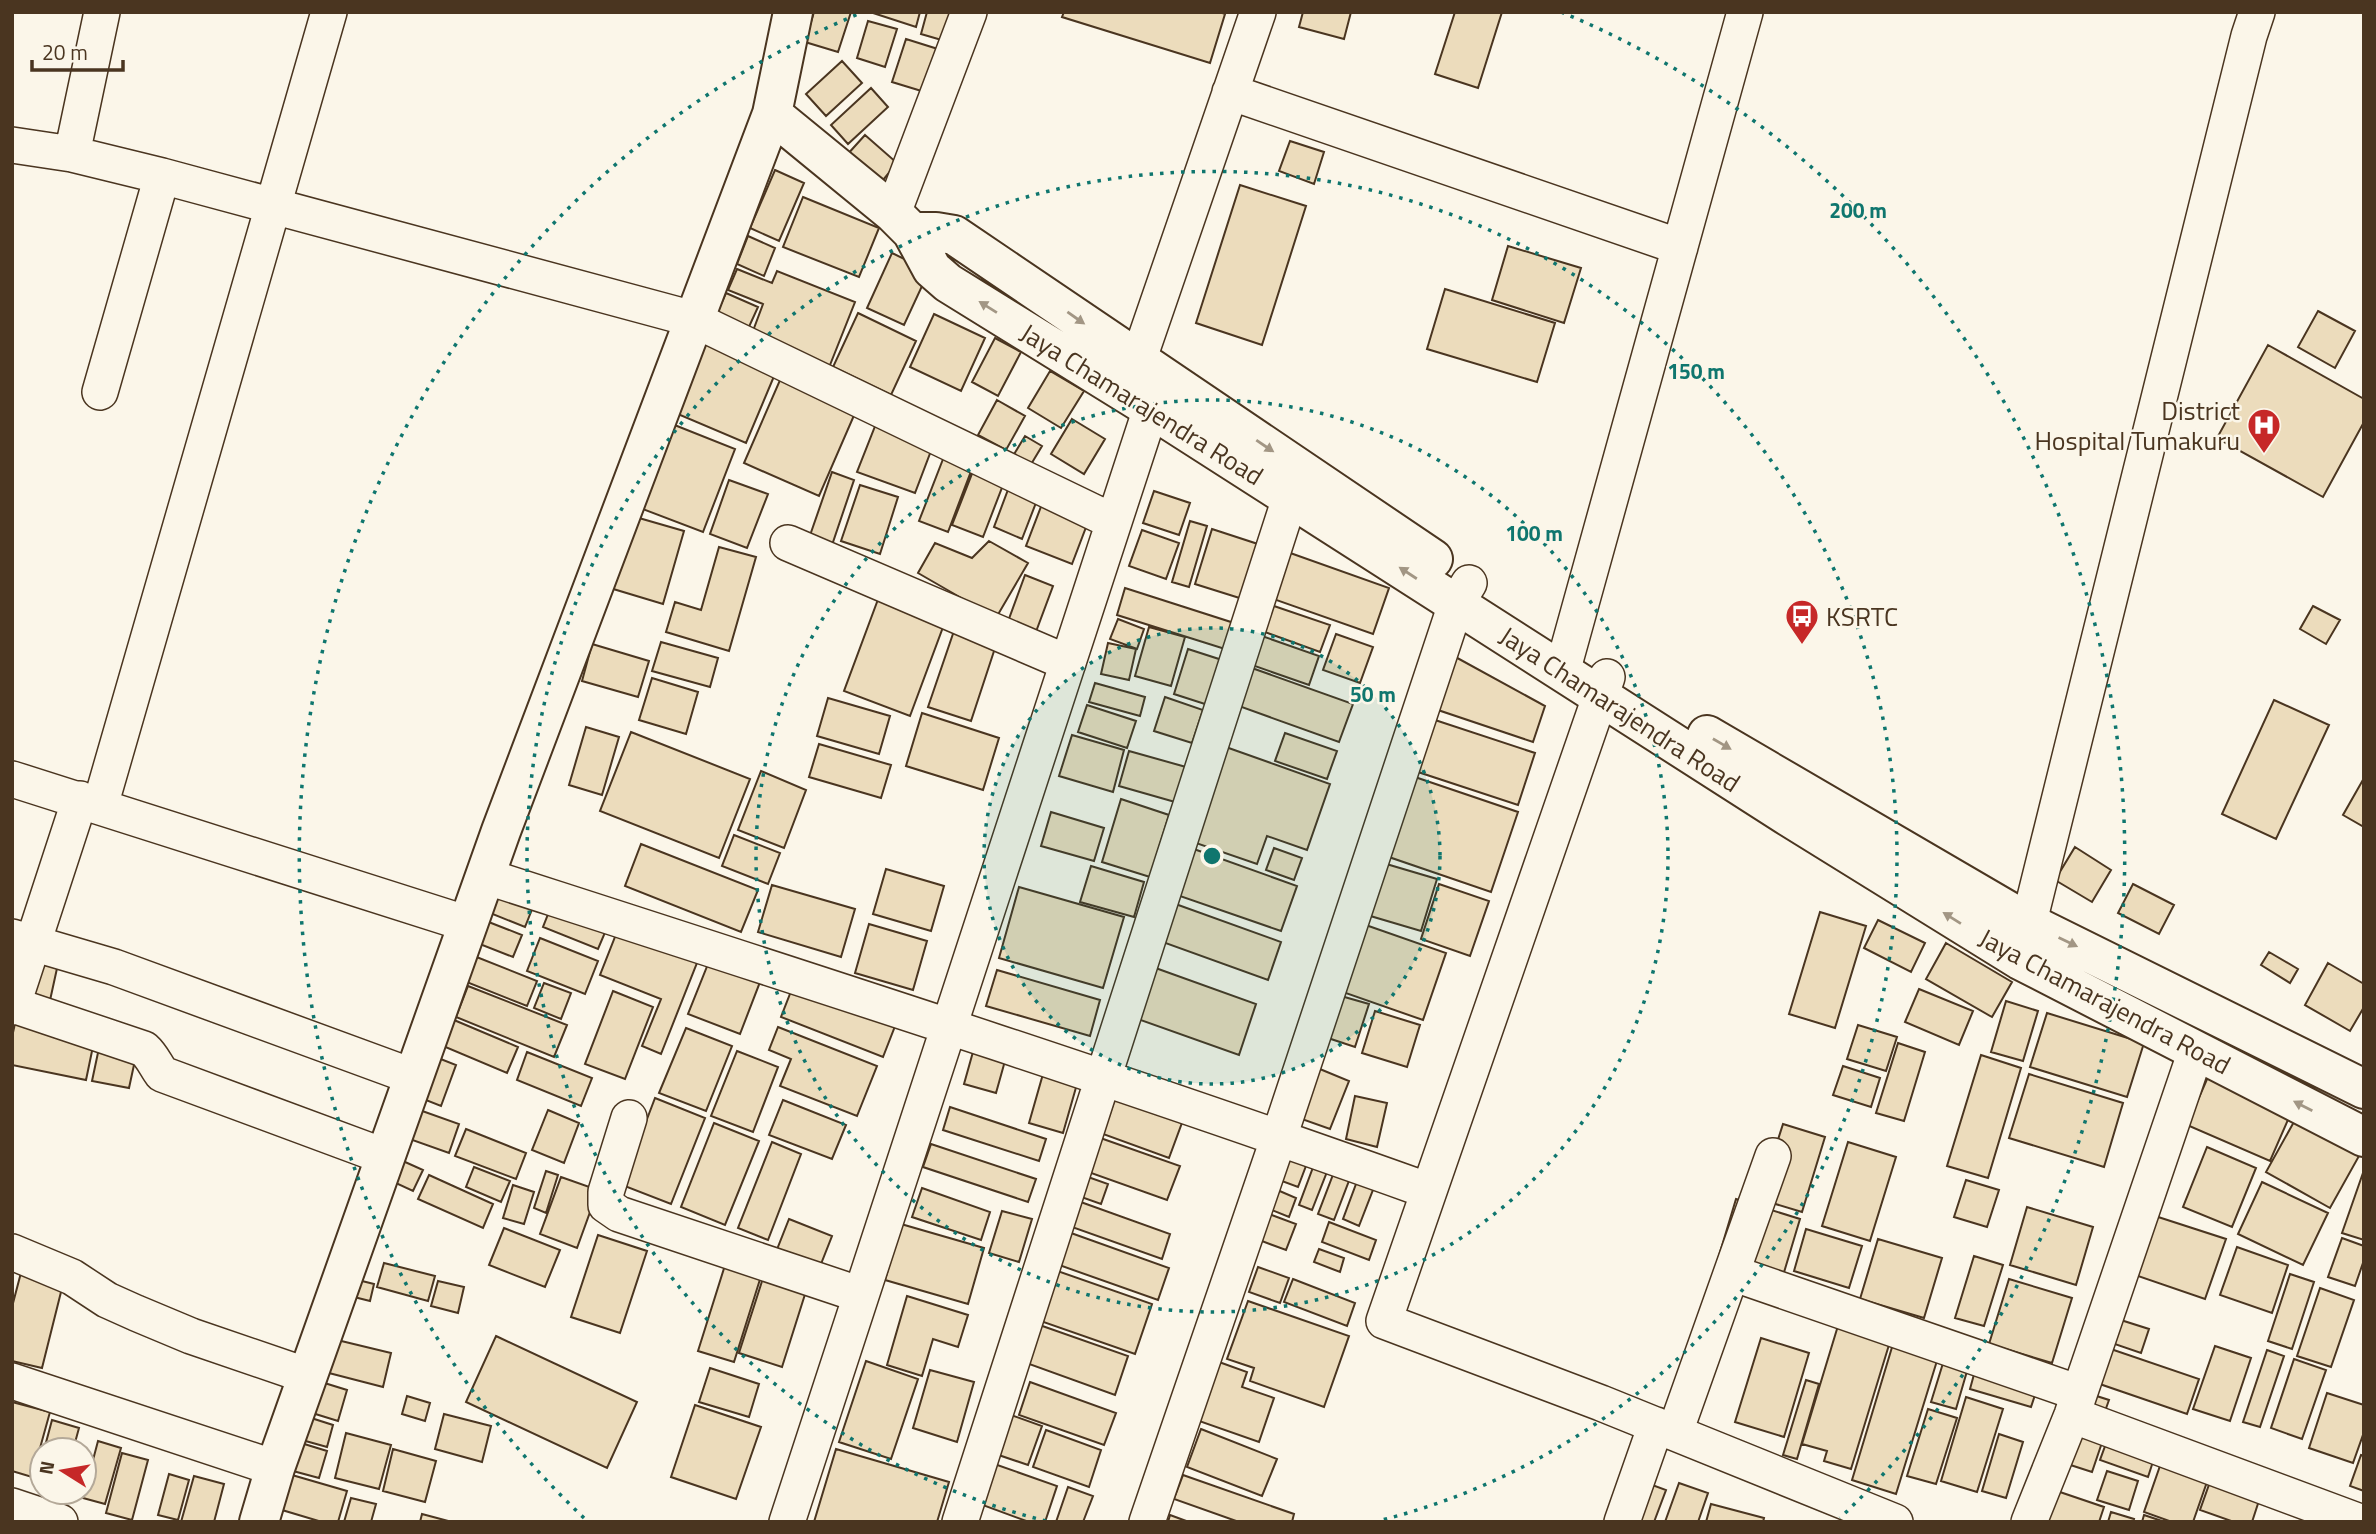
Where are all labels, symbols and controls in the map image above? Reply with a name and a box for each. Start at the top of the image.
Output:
scale bar [32,28,122,72]
text: 20 m [42,36,88,68]
text: 200 m [1829,194,1887,226]
one-way arrow [978,301,997,314]
one-way arrow [1067,311,1086,324]
street label: Jaya Chamarajendra Road [1013,313,1271,495]
text: 150 m [1667,355,1725,387]
place label: District Hospital Tumakuru [2034,391,2240,460]
hospital icon: District Hospital Tumakuru [2245,406,2283,455]
one-way arrow [1256,439,1274,453]
text: 100 m [1505,517,1563,549]
one-way arrow [1398,567,1417,580]
bus stop icon: KSRTC [1783,597,1821,646]
place label: KSRTC [1826,597,1898,636]
street label: Jaya Chamarajendra Road [1492,616,1748,802]
text: 50 m [1350,678,1396,710]
one-way arrow [1712,738,1731,750]
centre of rings [1200,844,1224,868]
one-way arrow [1942,911,1961,924]
street label: Jaya Chamarajendra Road [1972,918,2238,1084]
one-way arrow [2058,936,2078,947]
one-way arrow [2293,1100,2313,1112]
north arrow [28,1436,98,1506]
text: N [30,1458,61,1477]

